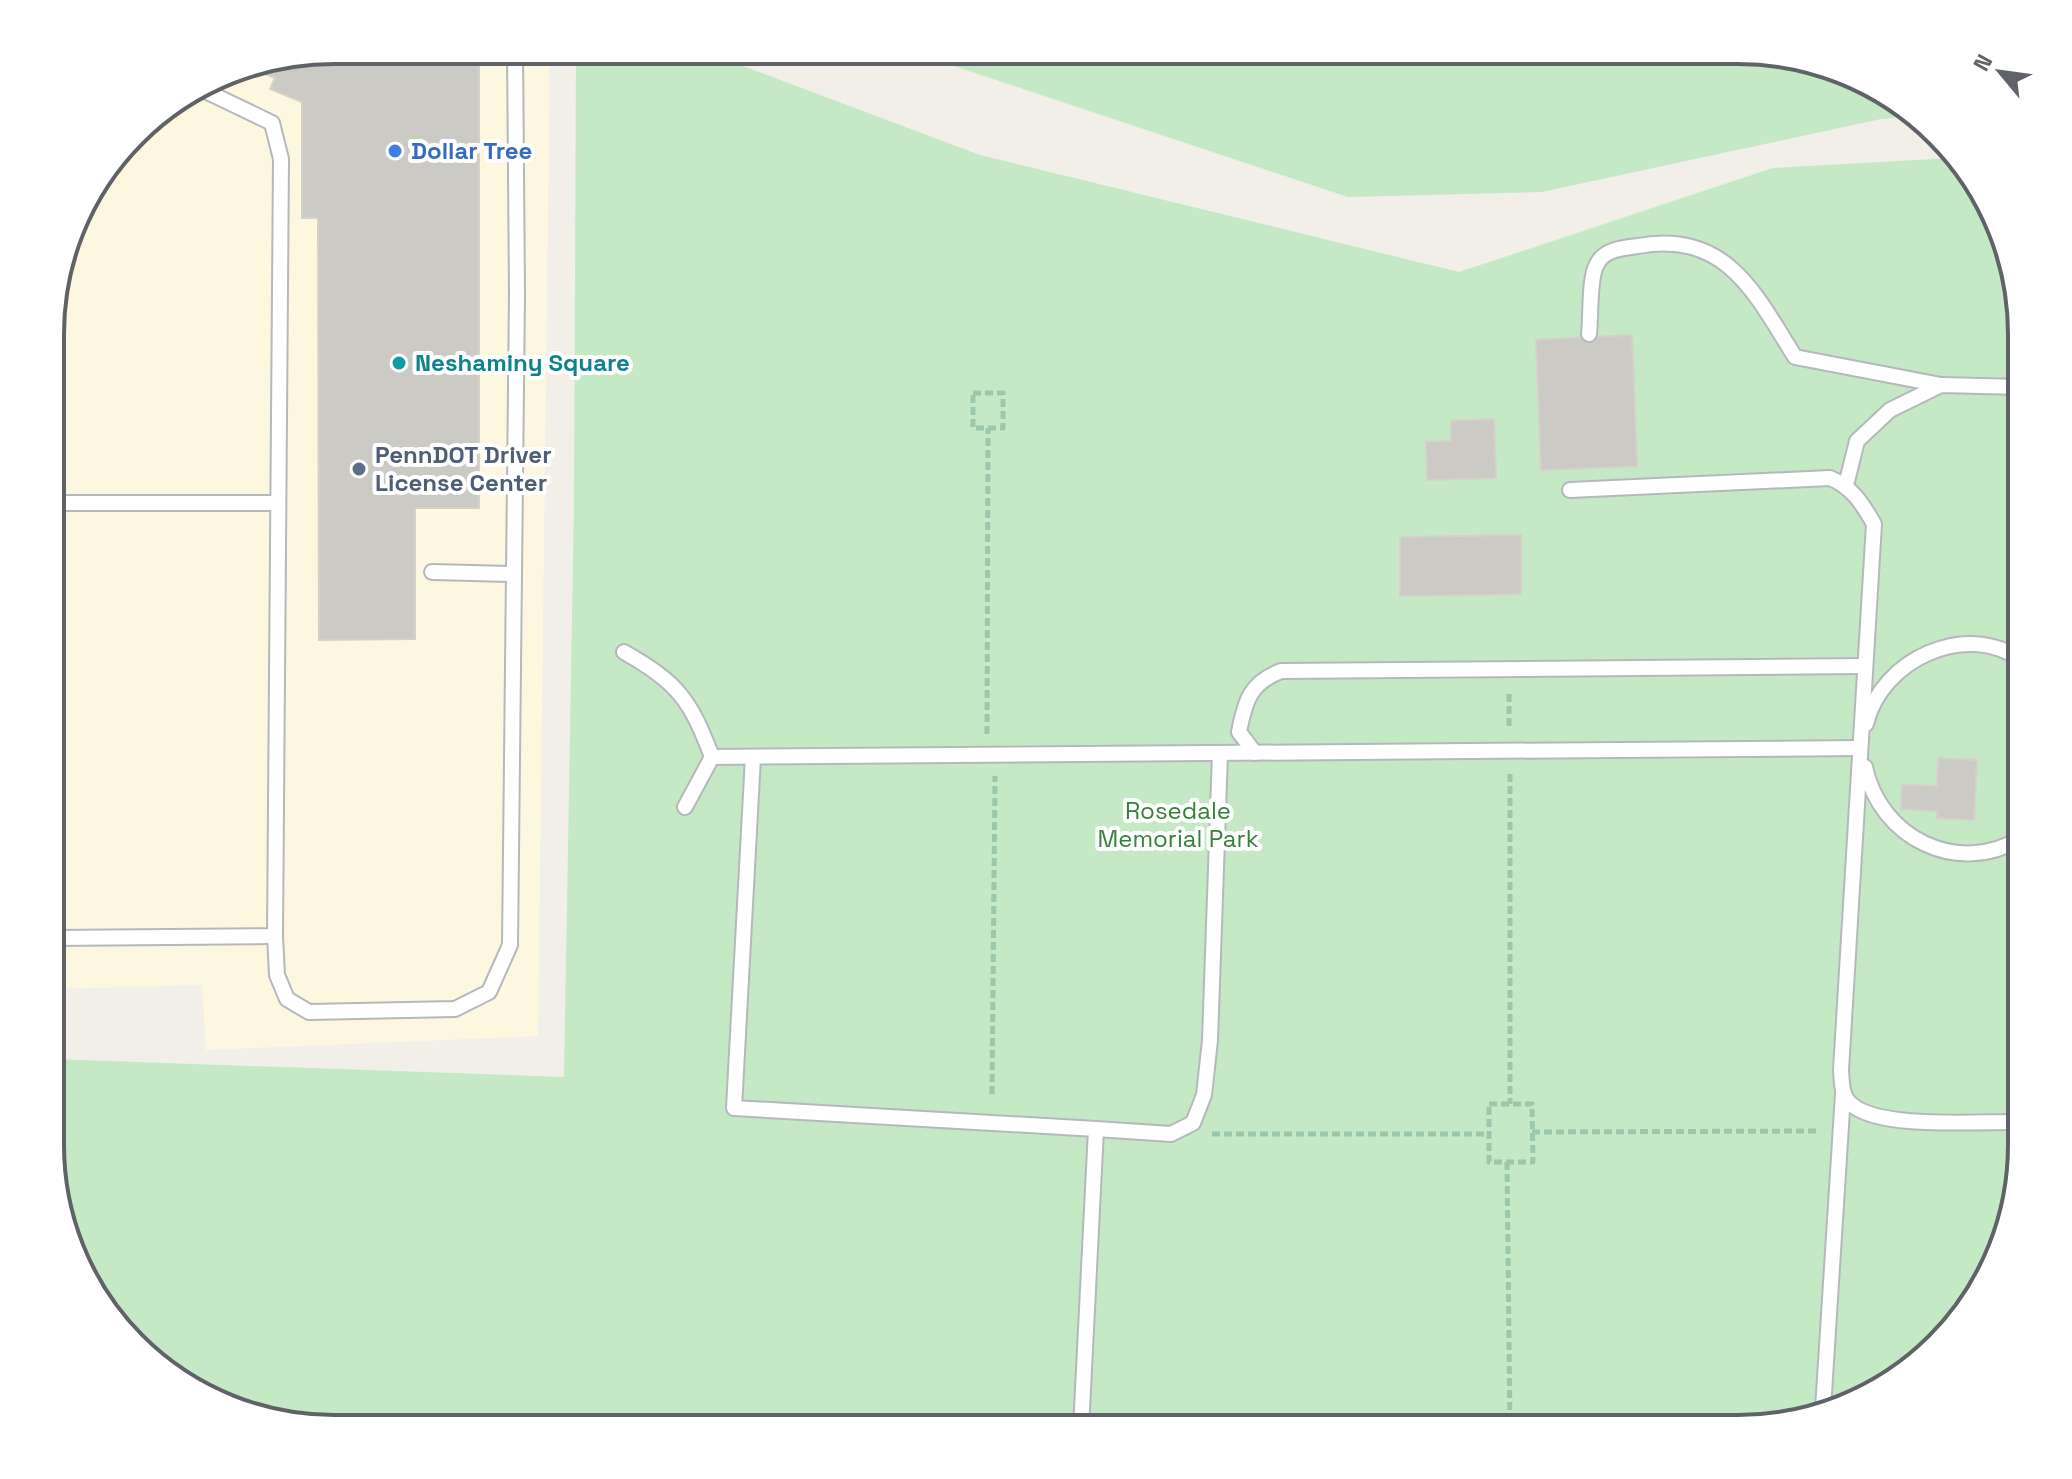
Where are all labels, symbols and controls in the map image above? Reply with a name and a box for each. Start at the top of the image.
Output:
north arrow [1960,32,2040,112]
text: N [1967,49,1998,76]
place label: Dollar Tree [411,135,532,166]
marker: Dollar Tree [386,142,404,160]
place label: Neshaminy Square [415,347,630,378]
marker: Neshaminy Square [390,354,408,372]
place label: PennDOT Driver License Center [375,439,552,498]
marker: PennDOT Driver License Center [350,460,368,478]
park label: Rosedale Memorial Park [1097,795,1259,854]

